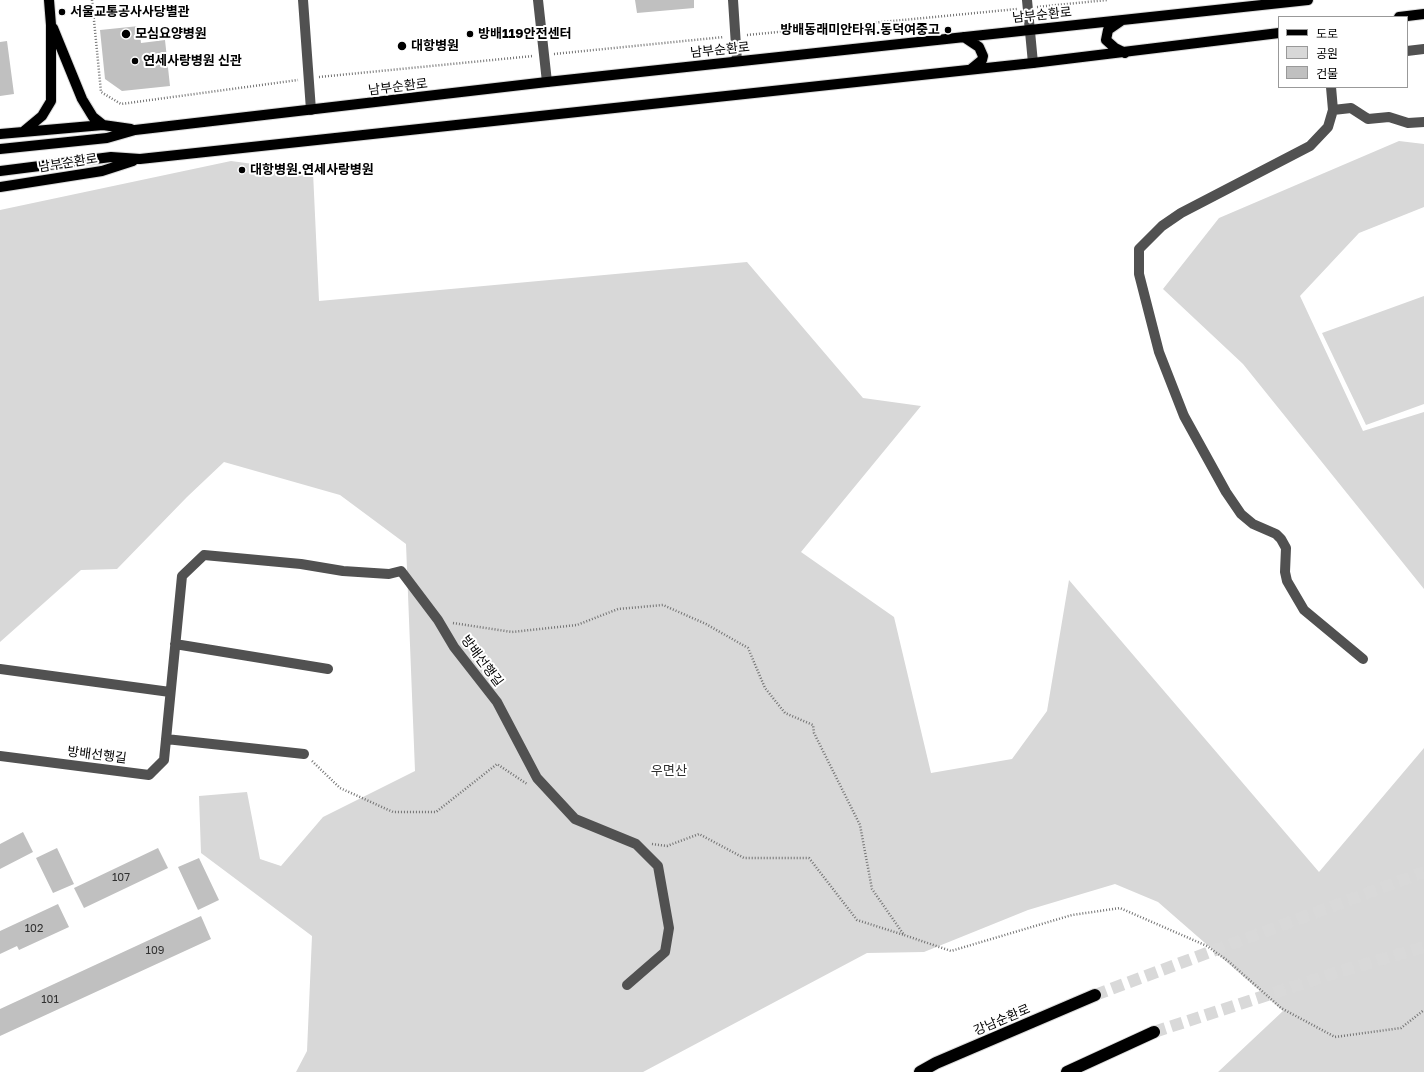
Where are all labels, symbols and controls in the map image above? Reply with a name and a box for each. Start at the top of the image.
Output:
place label: 서울교통공사사당별관 [70,4,190,20]
street label: 남부순환로 [1011,4,1073,26]
marker: 서울교통공사사당별관 [57,7,67,17]
legend [1278,16,1408,88]
place label: 방배동래미안타워.동덕여중고 [780,22,940,38]
marker: 방배동래미안타워.동덕여중고 [943,25,953,35]
place label: 모심요양병원 [135,26,207,42]
place label: 방배119안전센터 [478,26,571,42]
text: 도로 [1316,26,1338,41]
marker: 모심요양병원 [120,28,132,40]
marker: 방배119안전센터 [465,29,475,39]
place label: 대항병원 [411,38,459,54]
street label: 남부순환로 [689,39,751,61]
marker: 대항병원 [396,40,408,52]
text: 공원 [1316,46,1338,61]
place label: 연세사랑병원 신관 [143,53,242,69]
marker: 연세사랑병원 신관 [130,56,140,66]
text: 건물 [1316,66,1338,81]
street label: 남부순환로 [367,76,429,98]
street label: 남부순환로 [37,151,99,175]
place label: 대항병원.연세사랑병원 [250,162,374,178]
marker: 대항병원.연세사랑병원 [237,165,247,175]
street label: 방배선행길 [458,632,506,690]
street label: 방배선행길 [66,744,128,766]
park label: 우면산 [651,763,687,779]
house number: 107 [112,871,130,885]
house number: 102 [25,922,43,936]
house number: 109 [146,944,164,958]
house number: 101 [41,993,59,1007]
street label: 강남순환로 [971,1001,1033,1039]

